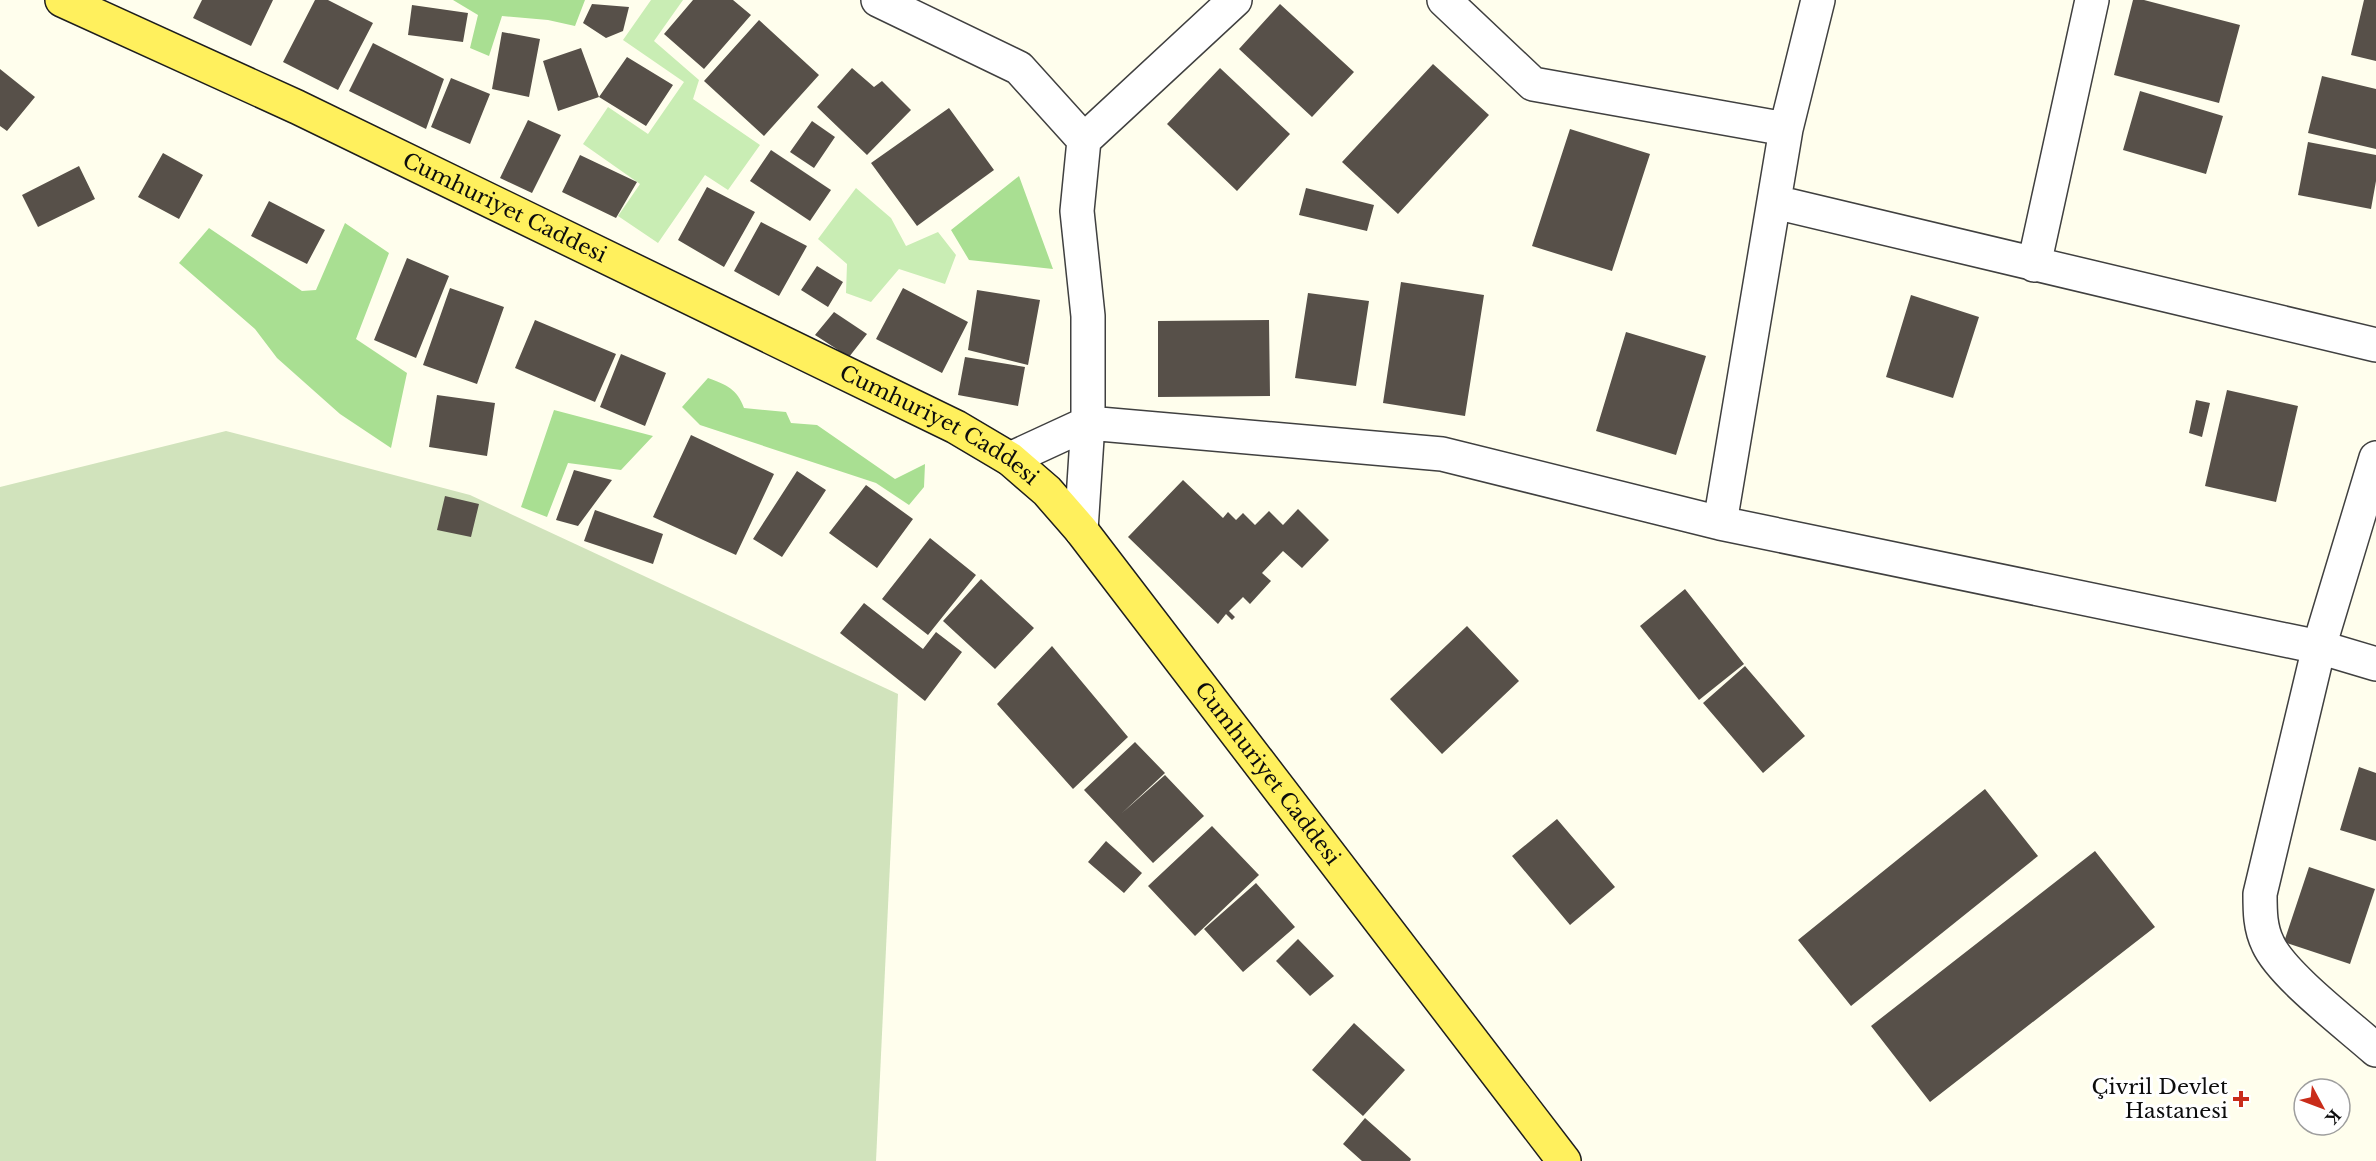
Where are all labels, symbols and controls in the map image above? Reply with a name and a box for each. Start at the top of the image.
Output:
street label: Cumhuriyet Caddesi [398,147,611,268]
street label: Cumhuriyet Caddesi [835,360,1044,491]
street label: Cumhuriyet Caddesi [1189,677,1346,870]
place label: Çivril Devlet Hastanesi [2092,1074,2228,1124]
north arrow [2292,1077,2352,1137]
marker: Çivril Devlet Hastanesi [2232,1090,2250,1108]
text: K [2321,1105,2345,1129]

